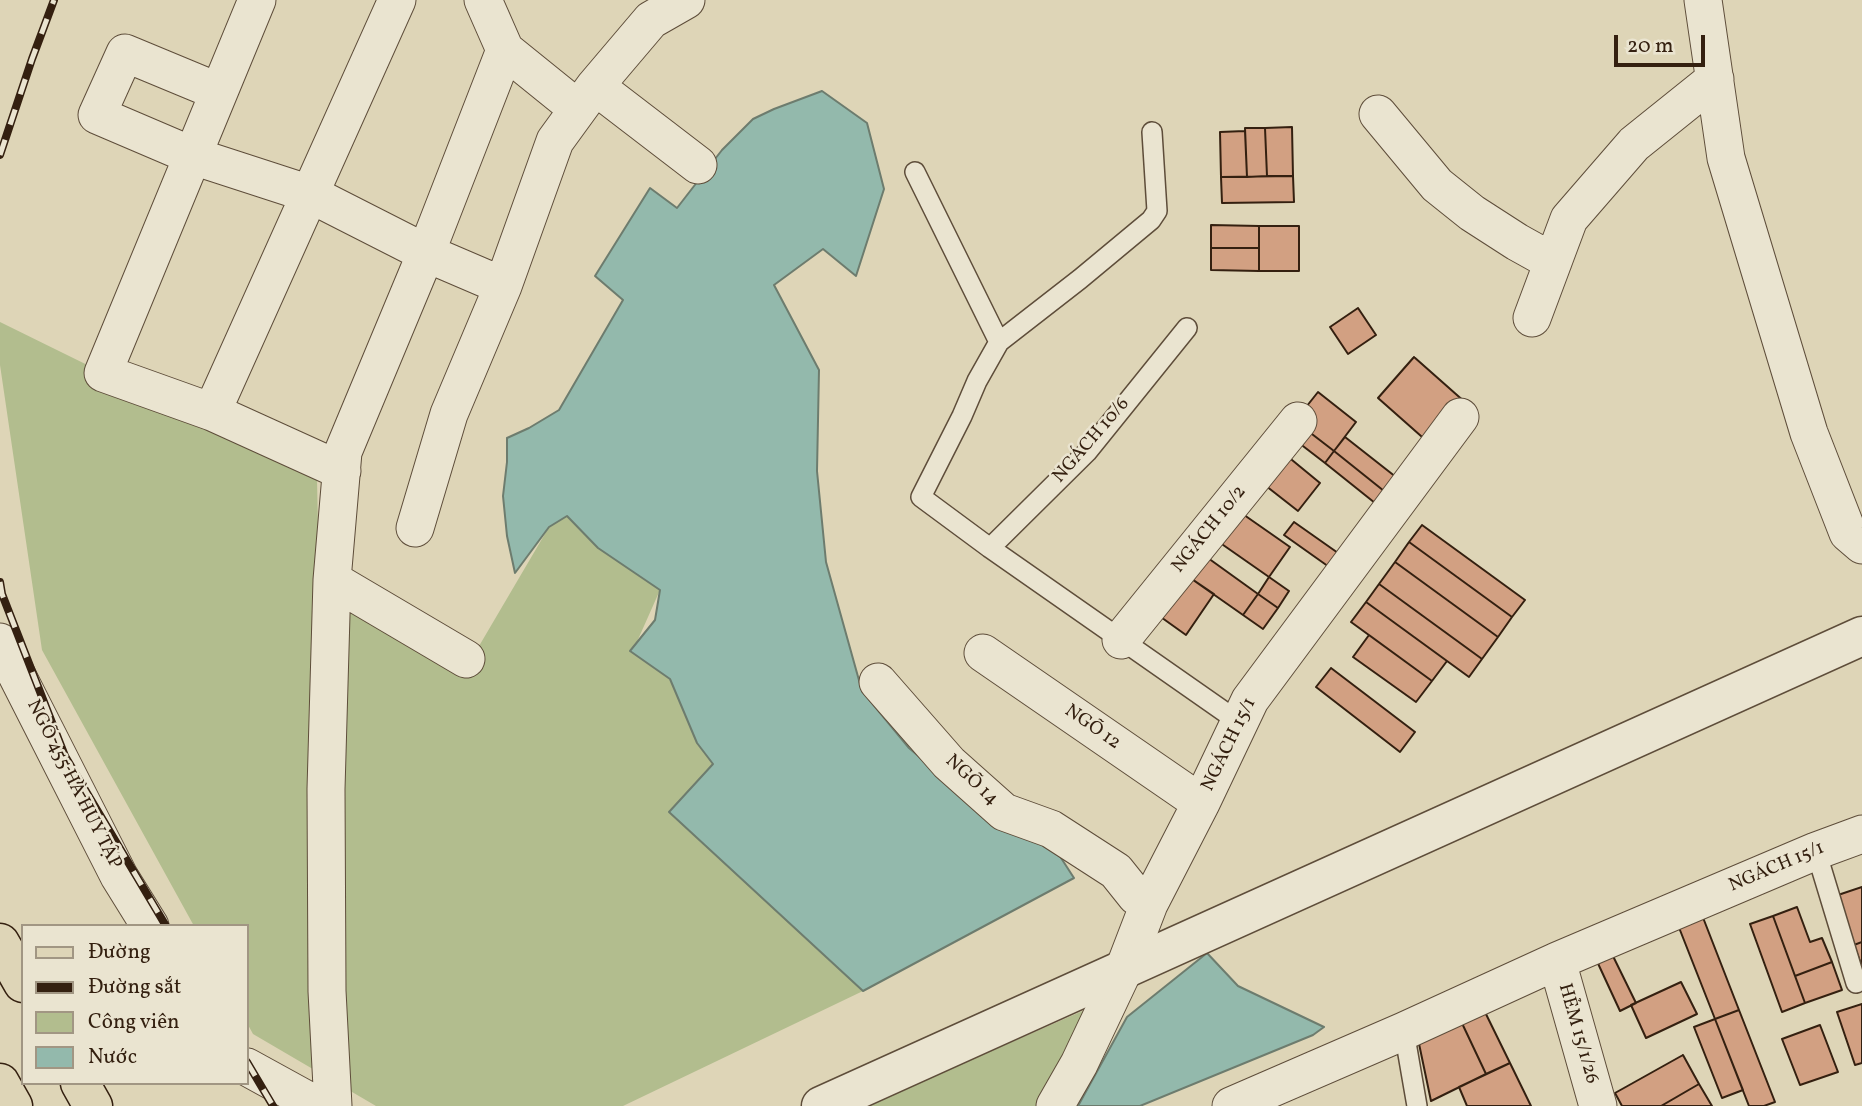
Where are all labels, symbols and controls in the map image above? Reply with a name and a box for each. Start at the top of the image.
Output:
scale bar [1617,21,1708,65]
text: 20 m [1627,32,1673,61]
street label: NGÁCH 10/6 [1049,394,1135,488]
street label: NGÁCH 10/2 [1168,482,1252,578]
street label: NGÁCH 15/1 [1198,695,1262,795]
street label: NGÕ 455 HÀ HUY TẬP [20,696,126,874]
street label: NGÕ 12 [1060,701,1124,755]
street label: NGÕ 14 [940,751,1002,811]
street label: NGÁCH 15/1 [1726,838,1828,898]
legend [21,924,248,1085]
text: Đường [88,938,151,967]
text: Đường sắt [88,973,181,1002]
street label: HẺM 15/1/26 [1552,981,1602,1087]
text: Công viên [88,1008,180,1037]
text: Nước [88,1043,137,1072]

